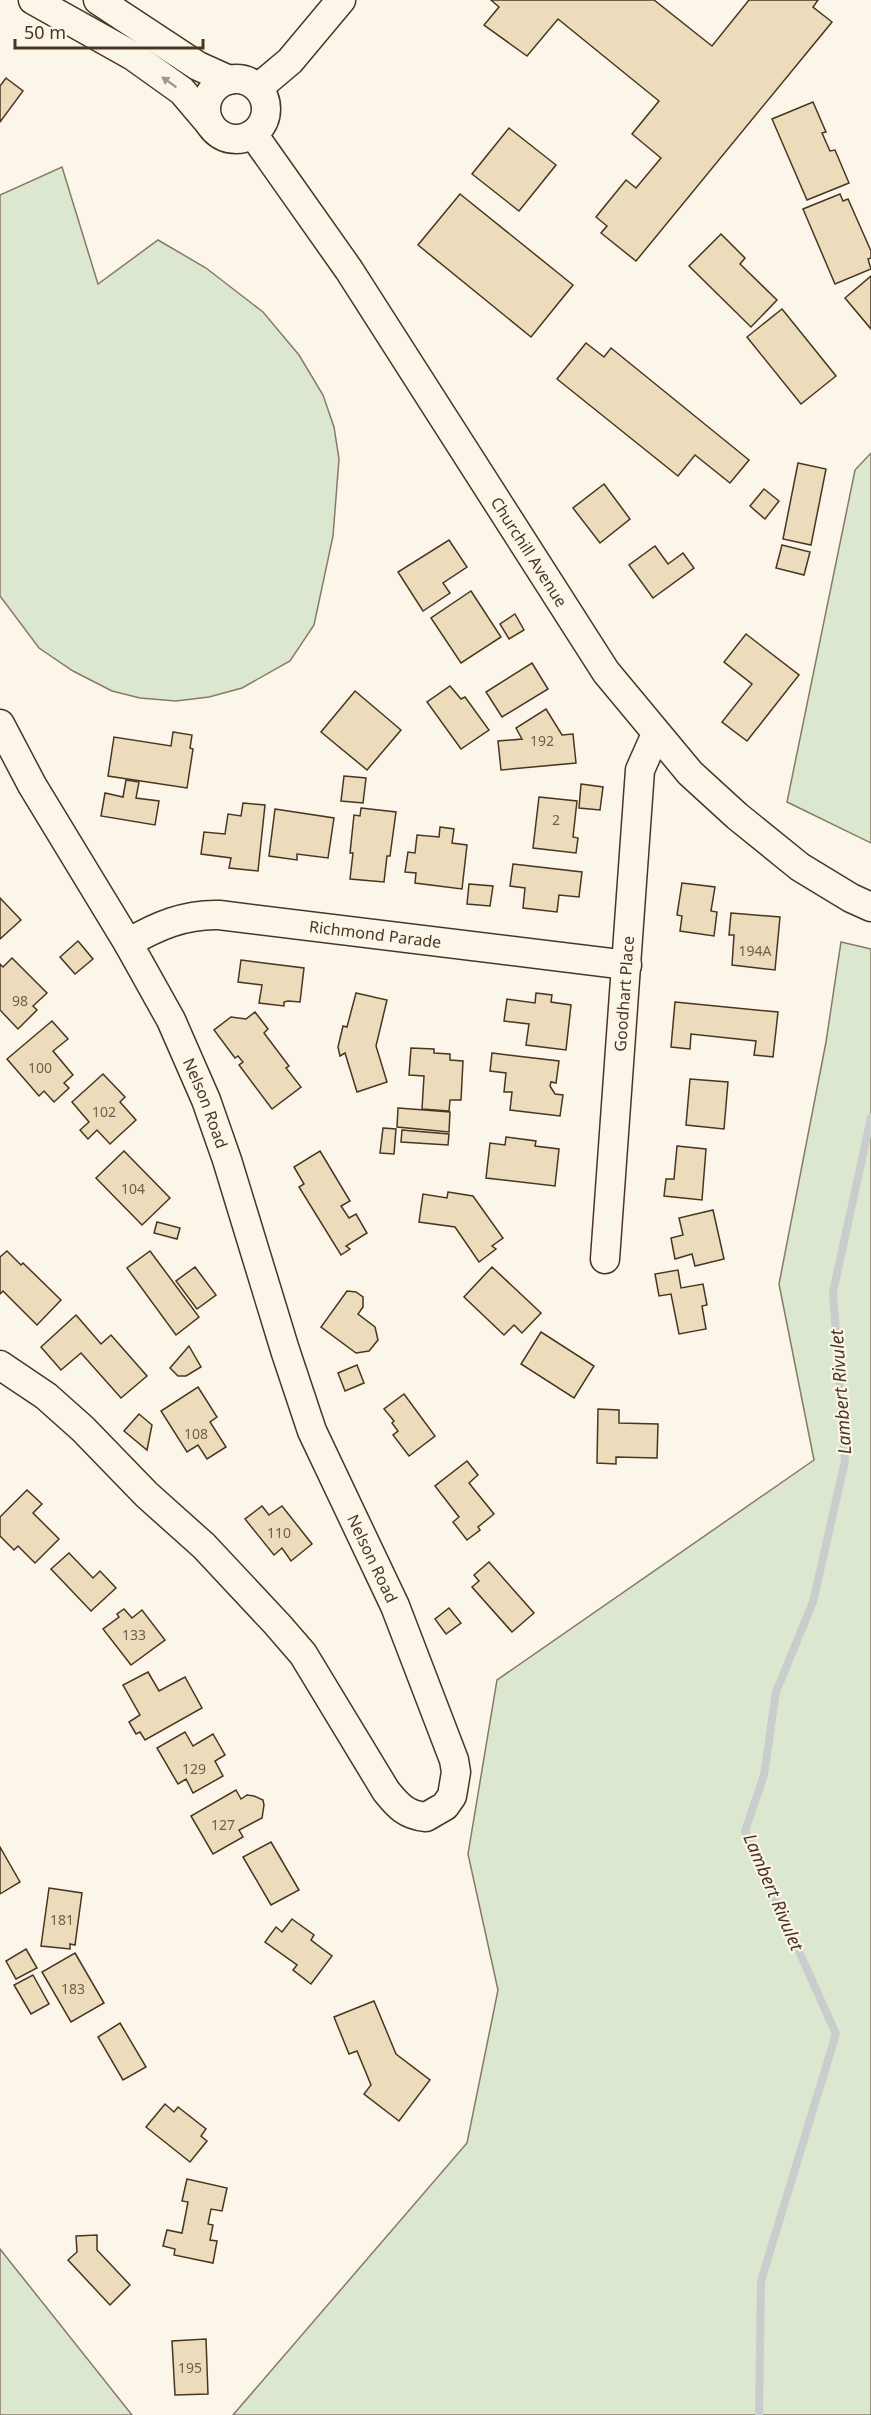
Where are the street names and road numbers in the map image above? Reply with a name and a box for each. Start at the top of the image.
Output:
street label: Churchill Avenue [486,493,573,611]
street label: Richmond Parade [308,915,443,953]
street label: Goodhart Place [609,935,639,1052]
street label: Nelson Road [178,1054,233,1151]
street label: Nelson Road [342,1511,403,1606]

